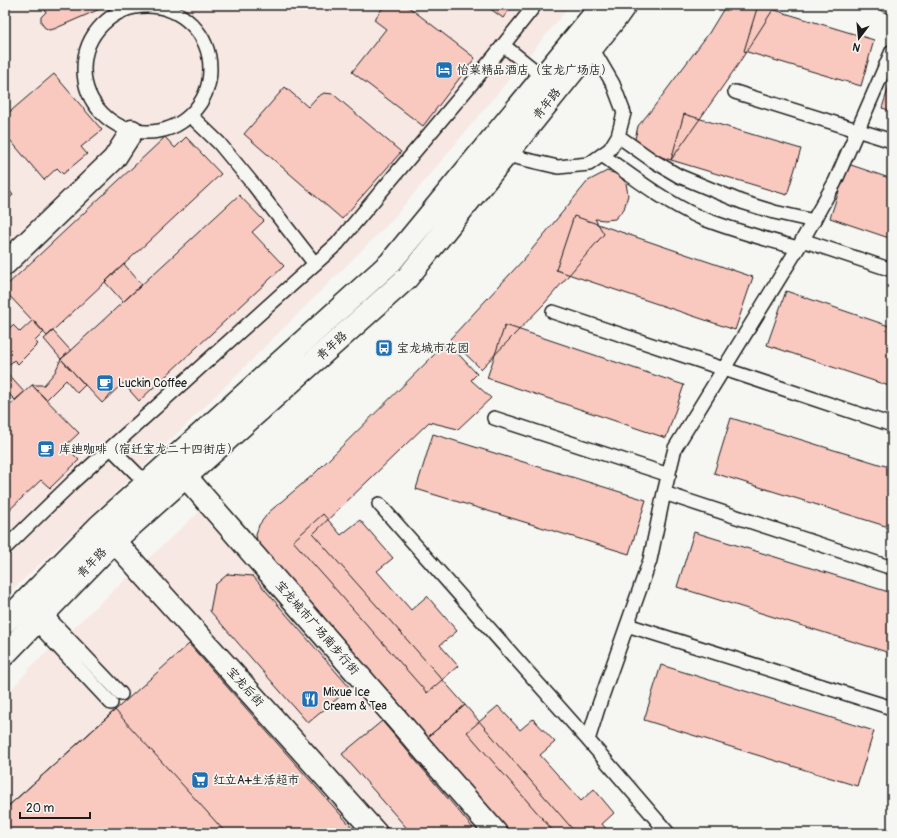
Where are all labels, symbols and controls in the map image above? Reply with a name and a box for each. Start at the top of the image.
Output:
north arrow [839,18,879,58]
text: N [850,40,862,54]
hotel icon: 怡莱精品酒店（宝龙广场店） [434,60,454,80]
place label: 怡莱精品酒店（宝龙广场店） [457,63,613,78]
street label: 青年路 [530,85,564,123]
street label: 青年路 [314,328,350,364]
bus stop icon: 宝龙城市花园 [374,338,394,358]
place label: 宝龙城市花园 [397,341,469,356]
cafe icon: Luckin Coffee [95,373,115,393]
place label: Luckin Coffee [118,376,187,391]
cafe icon: 库迪咖啡（宿迁宝龙二十四街店） [36,439,56,459]
place label: 库迪咖啡（宿迁宝龙二十四街店） [59,442,239,457]
street label: 青年路 [74,545,110,581]
street label: 宝龙城市广场南步行街 [272,578,362,678]
street label: 宝龙后街 [223,664,267,710]
place label: Mixue Ice Cream & Tea [323,685,387,714]
restaurant icon: Mixue Ice Cream & Tea [300,689,320,709]
supermarket icon: 红立A+生活超市 [190,770,210,790]
place label: 红立A+生活超市 [213,773,300,788]
scale bar [20,794,90,820]
text: 20 m [26,801,55,816]

